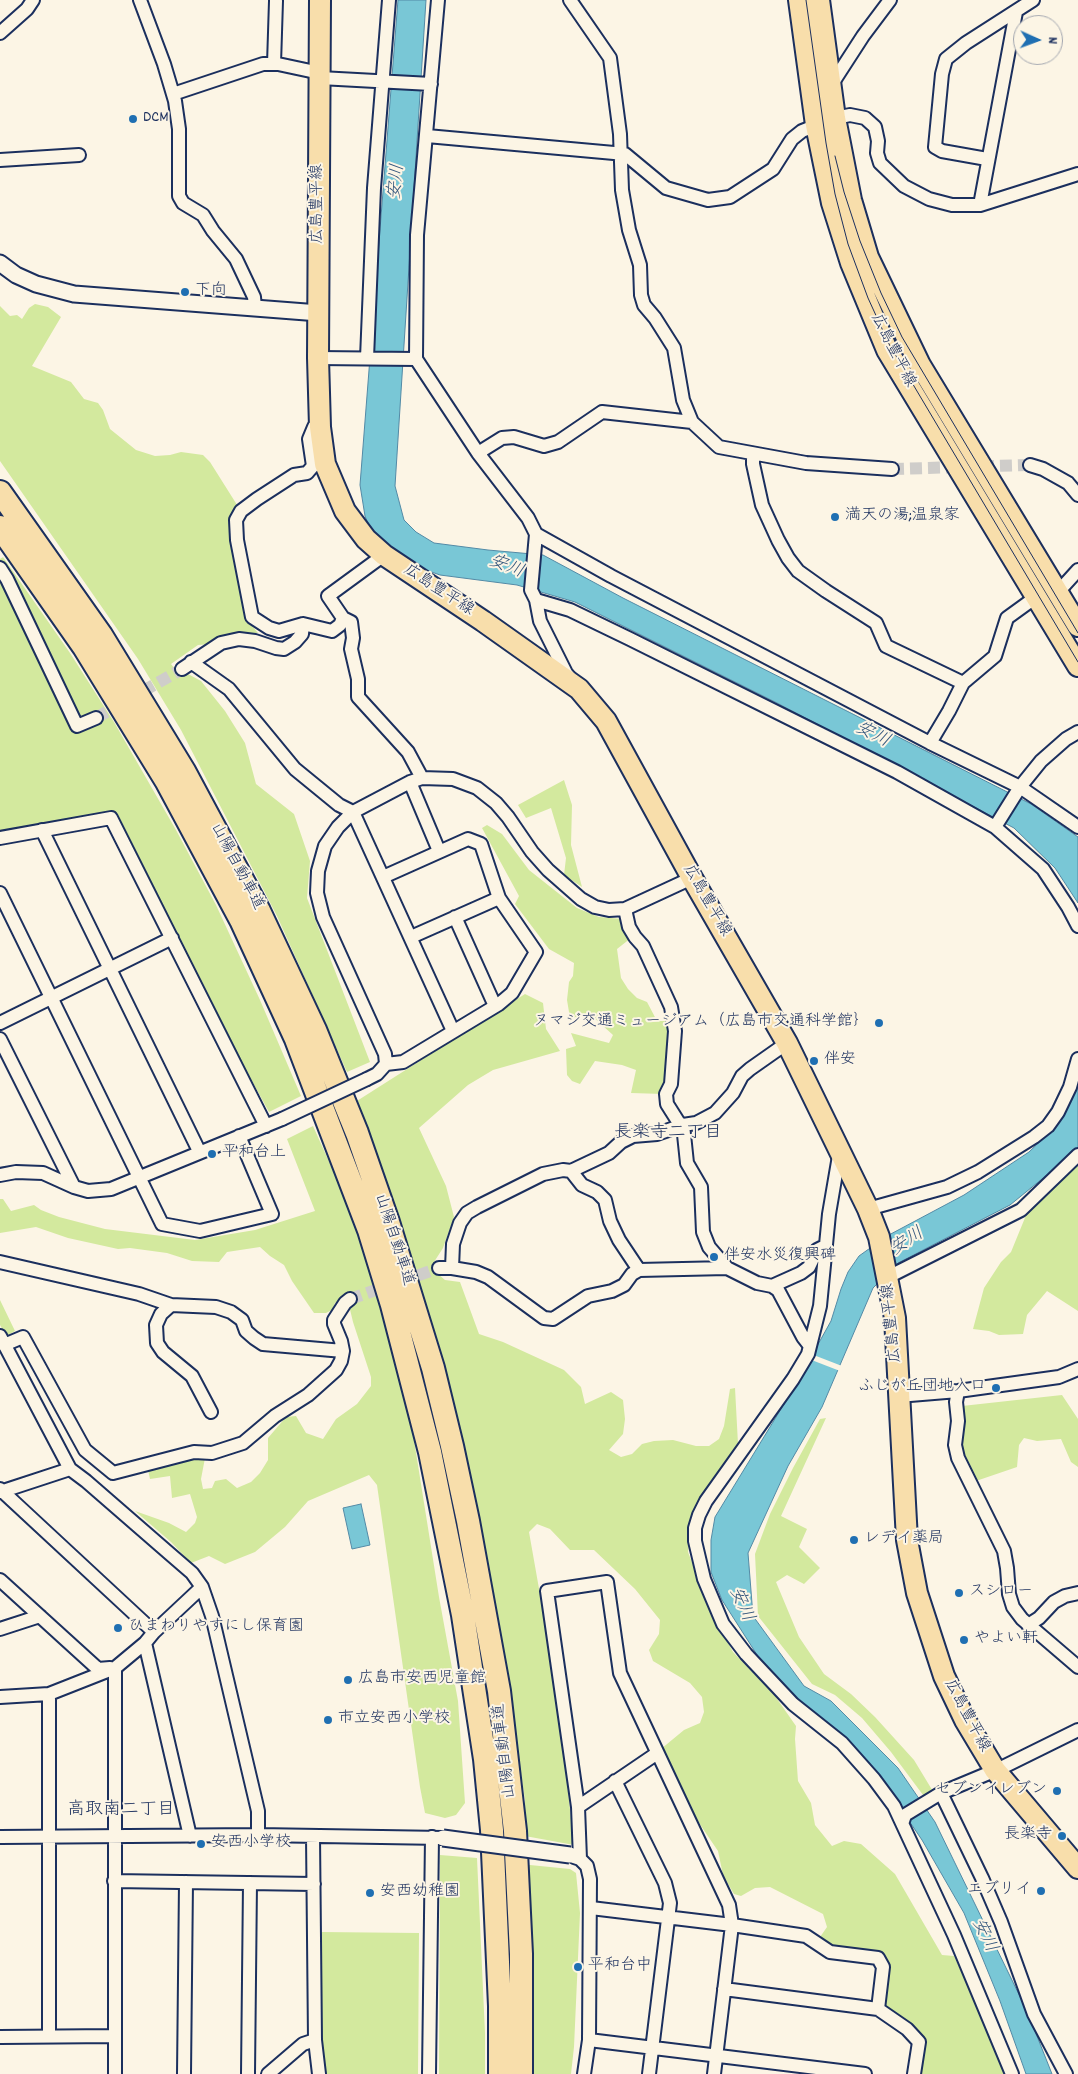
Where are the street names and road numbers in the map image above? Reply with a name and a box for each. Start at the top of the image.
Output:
street label: 広島豊平線 [309,164,329,244]
street label: 広島豊平線 [865,311,919,391]
street label: 広島豊平線 [399,561,477,621]
street label: 山陽自動車道 [205,820,267,914]
street label: 広島豊平線 [678,862,734,940]
street label: 山陽自動車道 [369,1191,417,1289]
street label: 広島豊平線 [879,1282,907,1364]
street label: 広島豊平線 [939,1676,993,1756]
street label: 山陽自動車道 [491,1702,521,1800]

